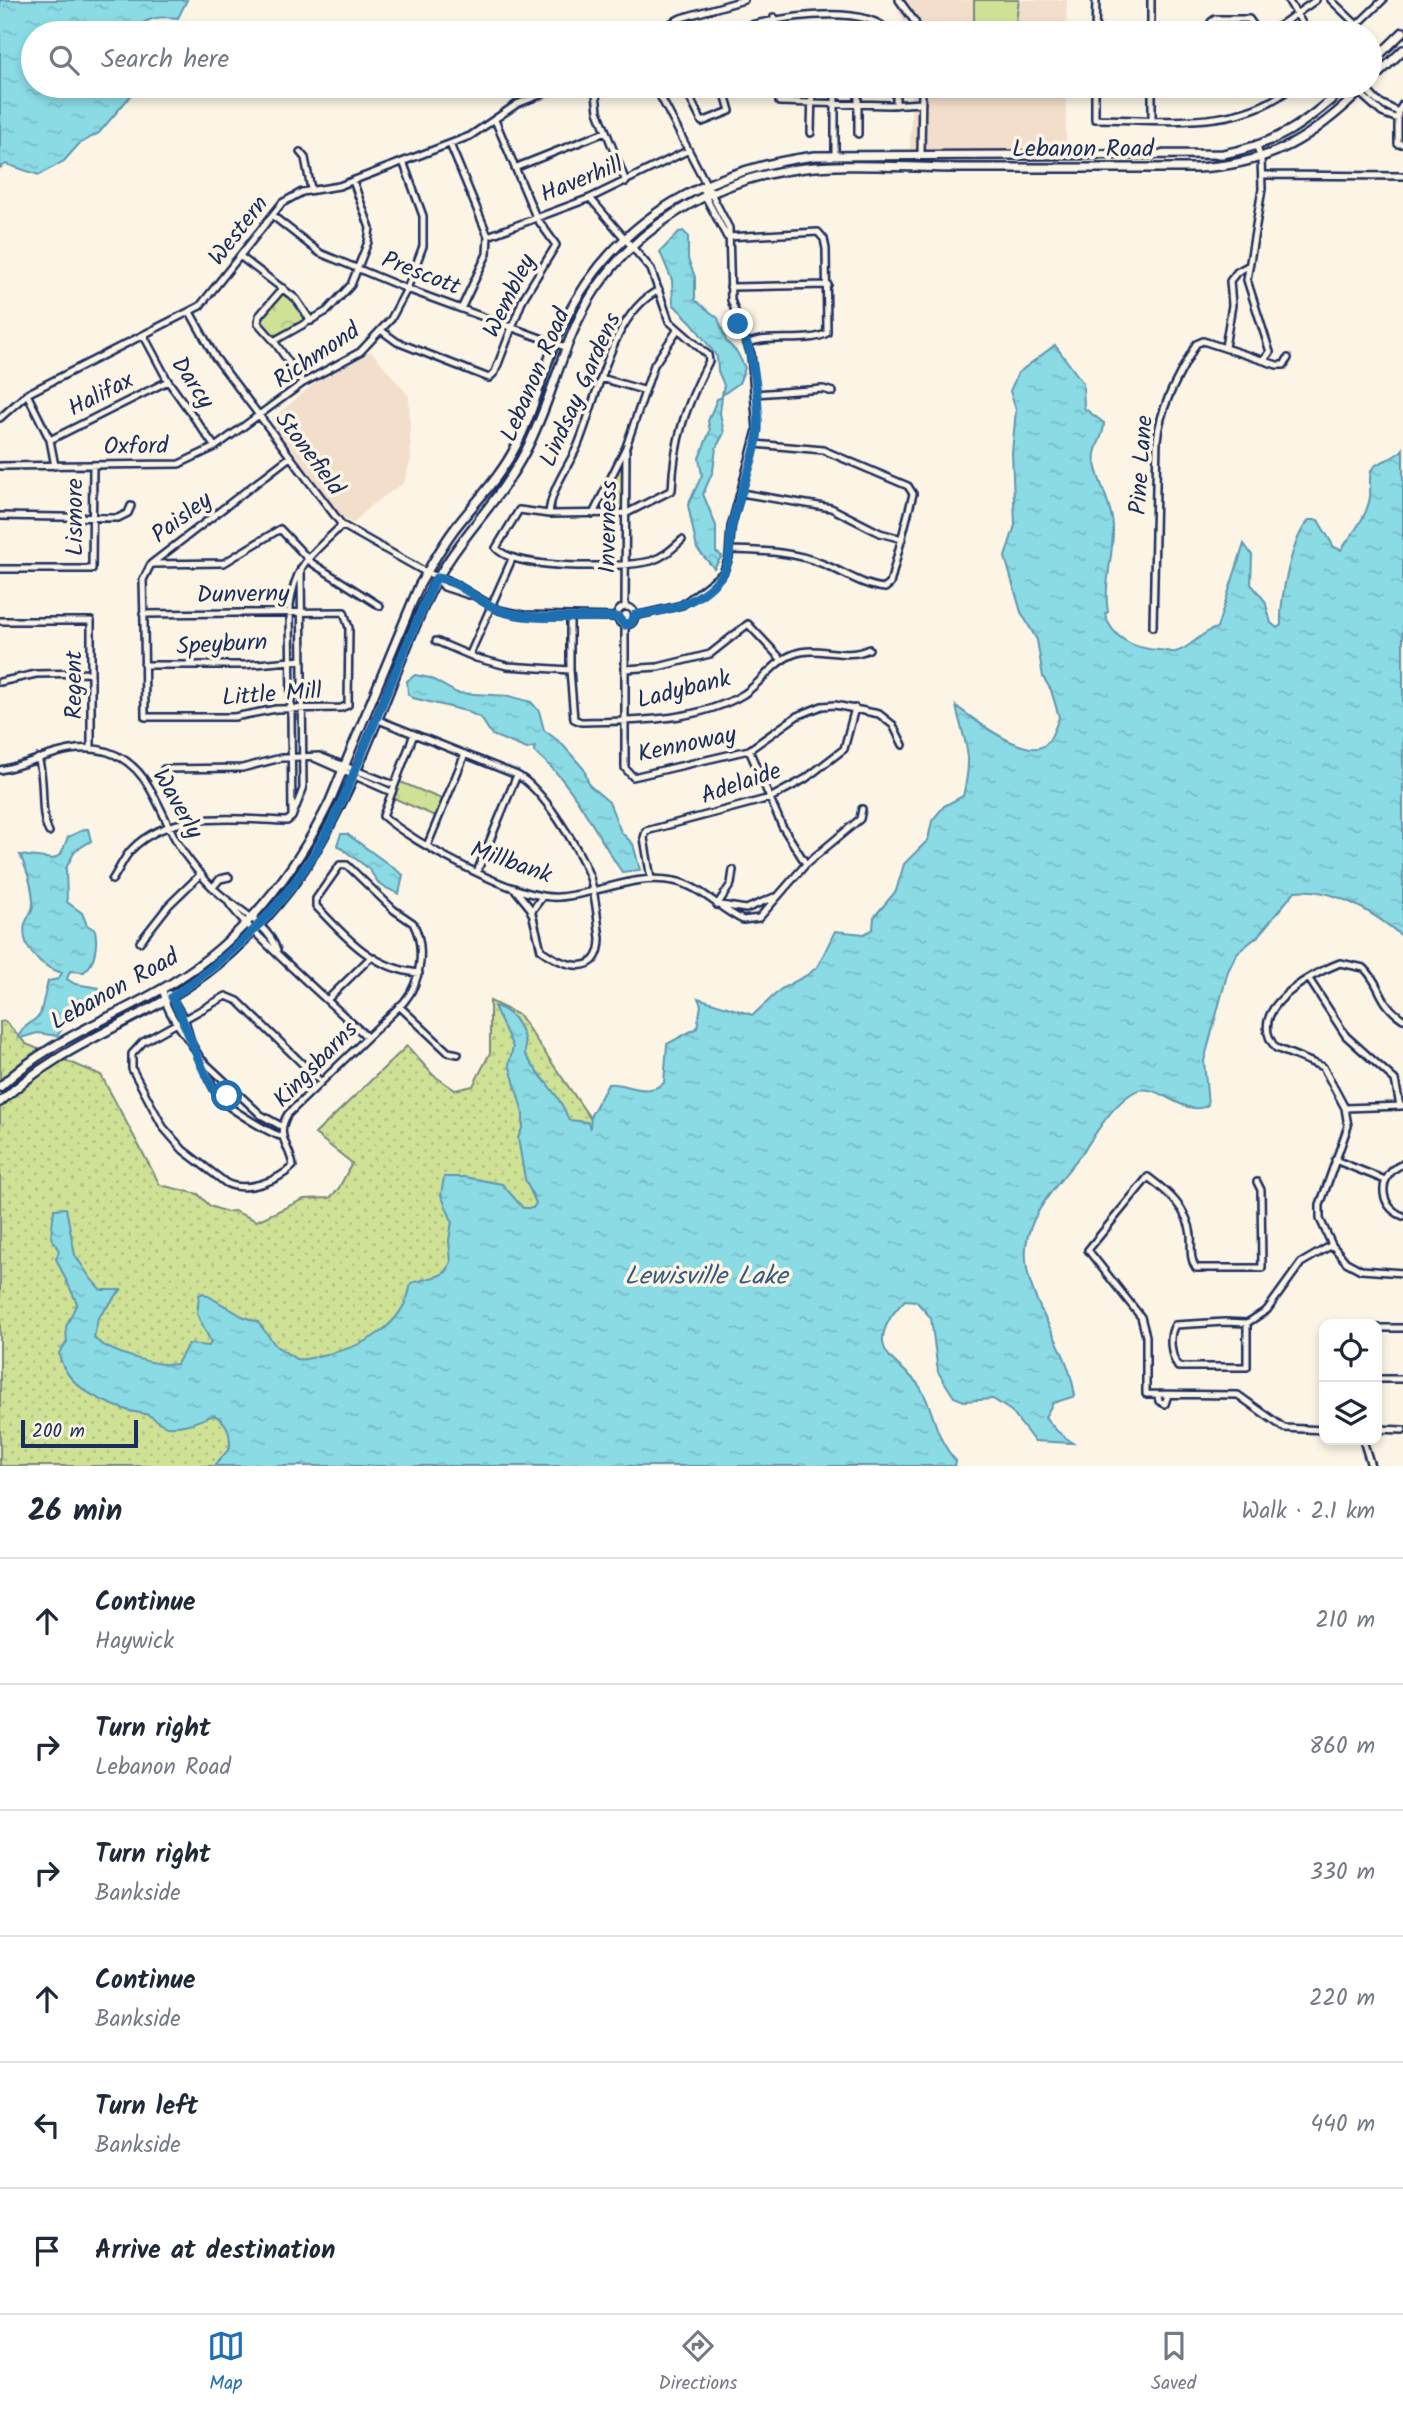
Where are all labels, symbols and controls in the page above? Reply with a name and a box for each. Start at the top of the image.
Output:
search box [21,21,1382,98]
text: Search here [101,39,229,81]
icon: search [45,41,83,79]
street label: Lebanon Road [1012,130,1155,169]
street label: Haverhill [535,146,630,214]
street label: Western [199,187,279,275]
street label: Prescott [376,241,467,307]
street label: Wembley [473,247,547,345]
street label: Lebanon Road [490,301,582,448]
street label: Lindsay Gardens [530,306,632,474]
route end [722,308,753,339]
street label: Richmond [265,312,369,400]
street label: Darcy [160,349,224,418]
street label: Halifax [61,362,141,428]
street label: Stonefield [264,403,355,506]
street label: Pine Lane [1119,414,1165,516]
street label: Oxford [103,427,170,467]
street label: Lismore [56,478,95,556]
street label: Inverness [589,480,629,574]
street label: Paisley [143,481,222,554]
street label: Dunverny [196,575,290,615]
street label: Speyburn [175,623,269,667]
street label: Regent [55,650,94,720]
street label: Ladybank [633,659,736,720]
street label: Little Mill [221,672,323,718]
street label: Kennoway [634,715,741,774]
street label: Adelaide [695,752,787,816]
street label: Waverly [141,761,213,847]
street label: Millbank [465,831,558,895]
street label: Lebanon Road [43,938,187,1041]
street label: Kingsbarns [264,1012,368,1118]
route start [211,1080,242,1111]
water label: Lewisville Lake [625,1256,790,1298]
map controls [1319,1319,1382,1445]
button: locate [1319,1319,1382,1382]
button: layers [1319,1382,1382,1445]
scale bar [21,1417,138,1449]
text: 200 m [32,1417,85,1447]
text: 26 min [28,1488,122,1536]
text: Walk · 2.1 km [1242,1494,1375,1530]
text: Continue [95,1582,196,1624]
icon: ahead [28,1602,66,1640]
text: 210 m [1315,1603,1375,1639]
text: Haywick [95,1624,174,1660]
text: Turn right [95,1708,211,1750]
icon: right [28,1728,66,1766]
text: 860 m [1309,1729,1375,1765]
text: Lebanon Road [95,1750,231,1786]
text: Turn right [95,1834,211,1876]
icon: right [28,1854,66,1892]
text: 330 m [1310,1855,1375,1891]
text: Bankside [95,1876,181,1912]
text: Continue [95,1960,196,2002]
icon: ahead [28,1980,66,2018]
text: 220 m [1309,1981,1375,2017]
text: Bankside [95,2002,181,2038]
text: Turn left [95,2086,198,2128]
icon: left [28,2106,66,2144]
text: 440 m [1311,2107,1375,2143]
text: Bankside [95,2128,181,2164]
text: Arrive at destination [95,2230,335,2272]
icon: arrive [28,2232,66,2270]
tab: Map [207,2327,245,2399]
tab: Directions [659,2327,737,2399]
tab: Saved [1151,2327,1196,2399]

